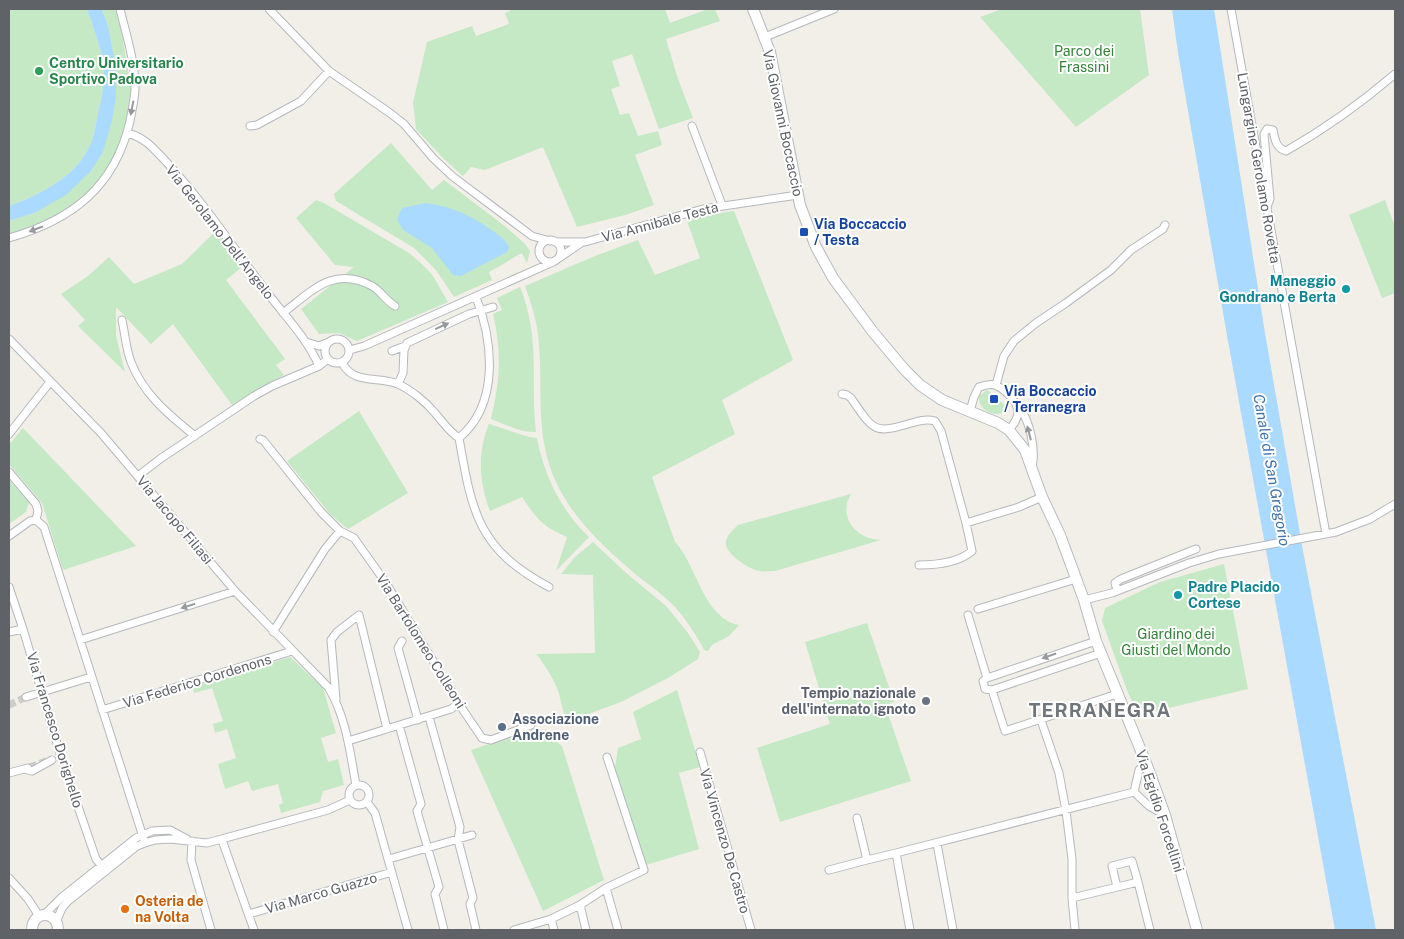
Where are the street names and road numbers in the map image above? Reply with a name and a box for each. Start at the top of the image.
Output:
street label: Via Giovanni Boccaccio [760,48,806,198]
street label: Lungargine Gerolamo Rovetta [1234,71,1284,265]
street label: Via Gerolamo Dell'Angelo [163,162,277,302]
street label: Via Annibale Testa [600,199,720,245]
street label: Via Jacopo Filiasi [134,473,216,567]
street label: Via Bartolomeo Colleoni [373,571,469,711]
street label: Via Francesco Dorighello [24,650,86,810]
street label: Via Federico Cordenons [121,651,273,711]
street label: Via Egidio Forcellini [1133,748,1187,874]
street label: Via Vincenzo De Castro [697,767,753,915]
street label: Via Marco Guazzo [263,869,379,917]

